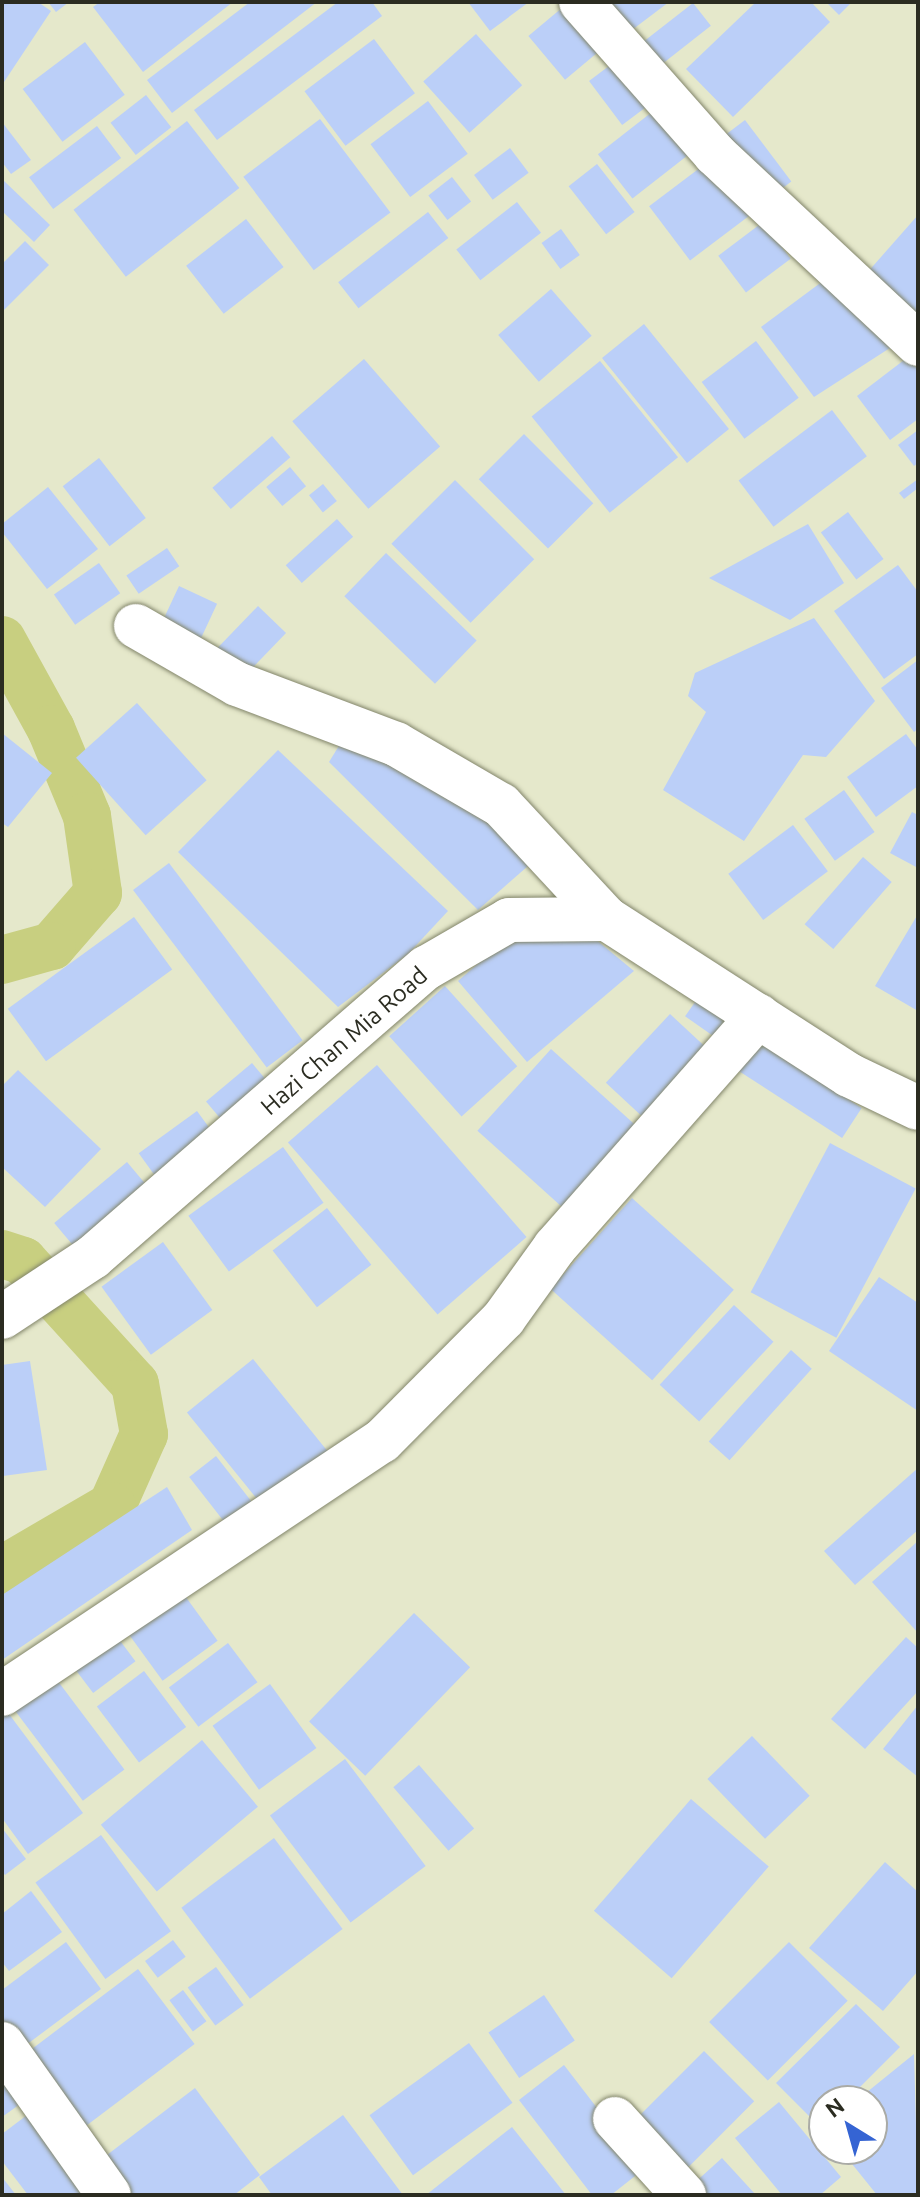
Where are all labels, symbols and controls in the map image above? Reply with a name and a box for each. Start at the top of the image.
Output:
street label: Hazi Chan Mia Road [255,961,433,1121]
north arrow [808,2085,888,2165]
text: N [820,2092,849,2122]

